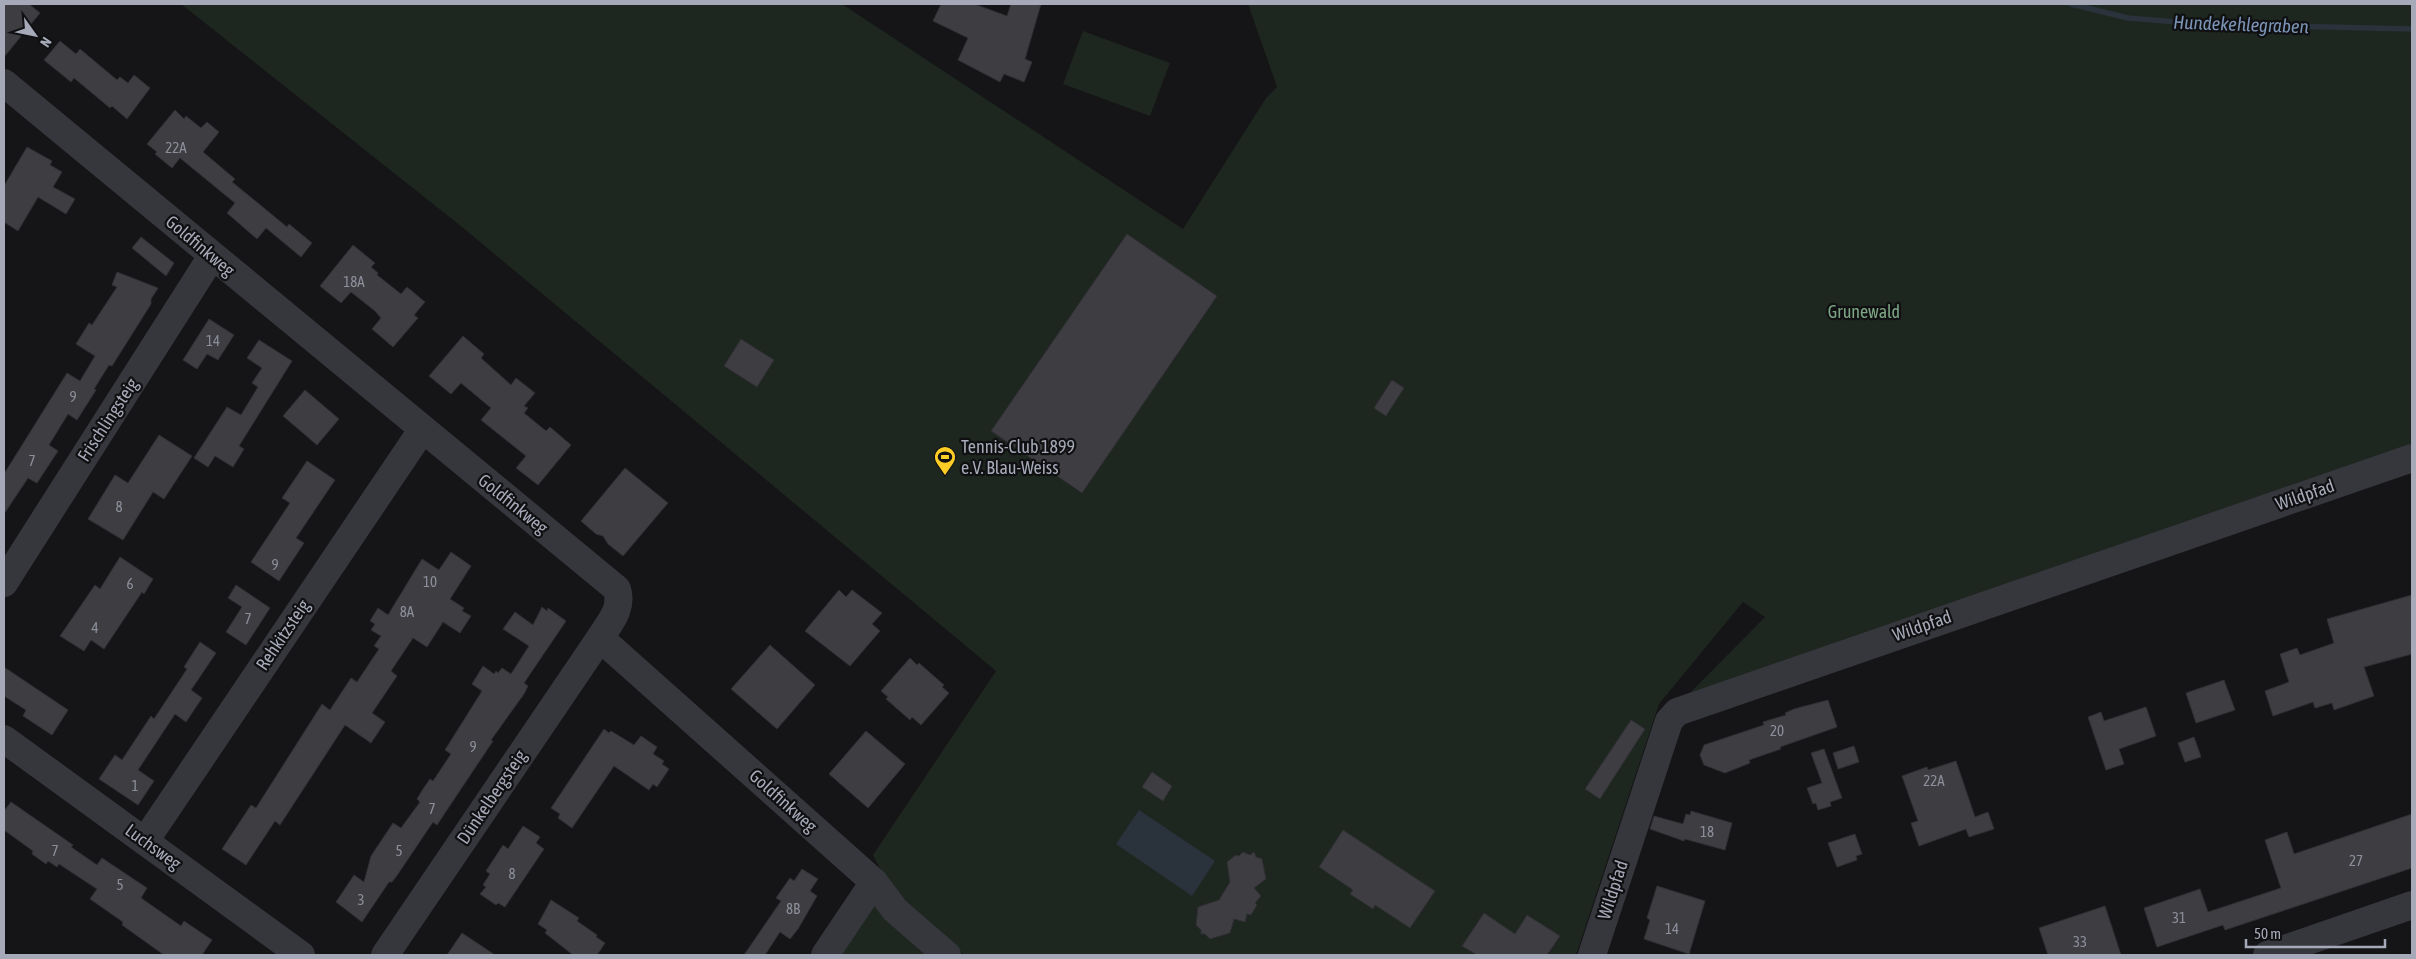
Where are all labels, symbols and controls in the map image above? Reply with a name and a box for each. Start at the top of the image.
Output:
north arrow [10,10,60,60]
water label: Hundekehlegraben [2173,11,2309,37]
text: N [37,34,55,50]
house number: 22A [165,139,187,156]
street label: Goldfinkweg [162,211,239,281]
house number: 18A [343,273,365,290]
park label: Grunewald [1828,301,1900,322]
house number: 14 [206,332,220,349]
street label: Frischlingsteig [73,374,142,465]
house number: 9 [69,388,77,405]
place label: Tennis-Club 1899 e.V. Blau-Weiss [961,436,1075,478]
sports icon: Tennis-Club 1899 e.V. Blau-Weiss [933,445,957,476]
house number: 7 [28,452,36,469]
street label: Goldfinkweg [474,469,553,538]
street label: Wildpfad [2273,475,2337,514]
house number: 8 [115,498,123,515]
house number: 9 [271,556,279,573]
house number: 10 [423,573,437,590]
house number: 6 [126,575,134,592]
street label: Rehkitzsteig [251,595,314,674]
house number: 8A [400,603,415,620]
street label: Wildpfad [1890,606,1954,645]
house number: 7 [244,610,252,627]
house number: 4 [91,619,99,636]
house number: 20 [1770,722,1784,739]
house number: 9 [469,738,477,755]
street label: Dünkelbergsteig [453,746,531,848]
street label: Goldfinkweg [745,765,822,836]
house number: 22A [1923,772,1945,789]
house number: 1 [131,777,139,794]
house number: 7 [428,800,436,817]
street label: Luchsweg [121,819,186,874]
house number: 18 [1700,823,1714,840]
house number: 7 [51,842,59,859]
house number: 5 [395,842,403,859]
house number: 27 [2349,852,2363,869]
street label: Wildpfad [1593,858,1632,922]
house number: 8 [508,865,516,882]
house number: 5 [116,876,124,893]
house number: 3 [357,891,365,908]
house number: 8B [786,900,800,917]
house number: 31 [2172,909,2186,926]
scale bar [2246,916,2385,948]
house number: 14 [1665,920,1679,937]
text: 50 m [2254,925,2281,942]
house number: 33 [2073,933,2087,950]

